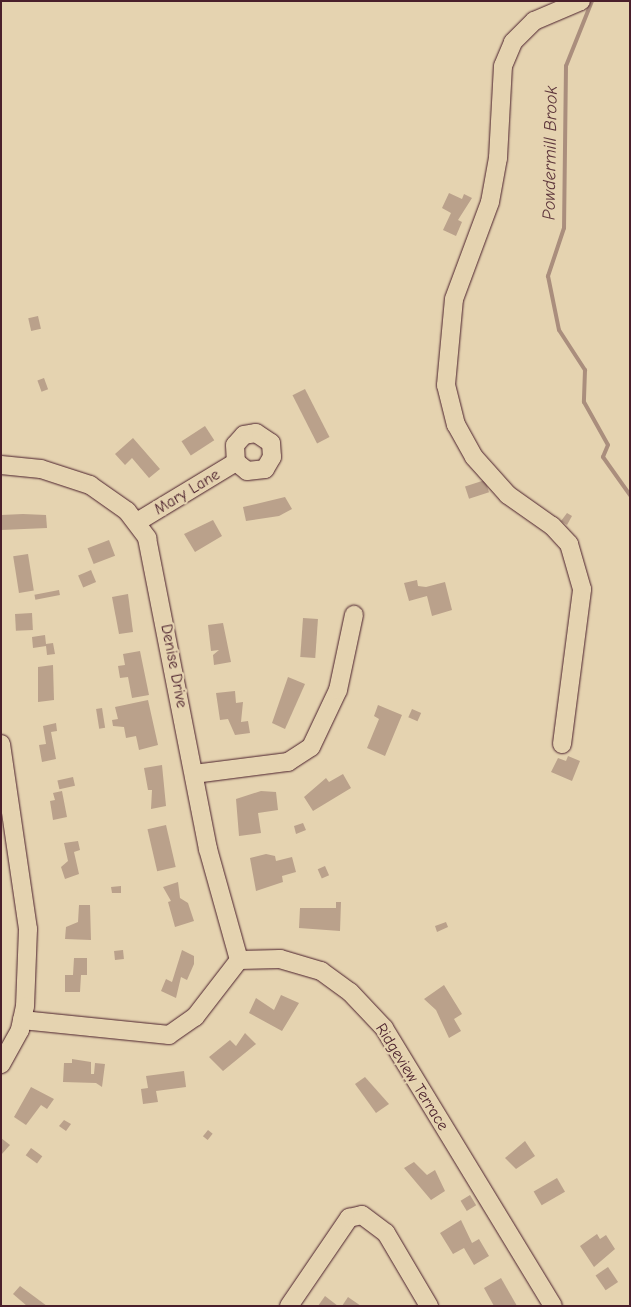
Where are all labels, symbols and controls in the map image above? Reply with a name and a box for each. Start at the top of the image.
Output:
water label: Powdermill Brook [539,86,563,220]
street label: Mary Lane [151,465,223,519]
street label: Denise Drive [156,622,192,710]
street label: Ridgeview Terrace [371,1020,453,1134]

